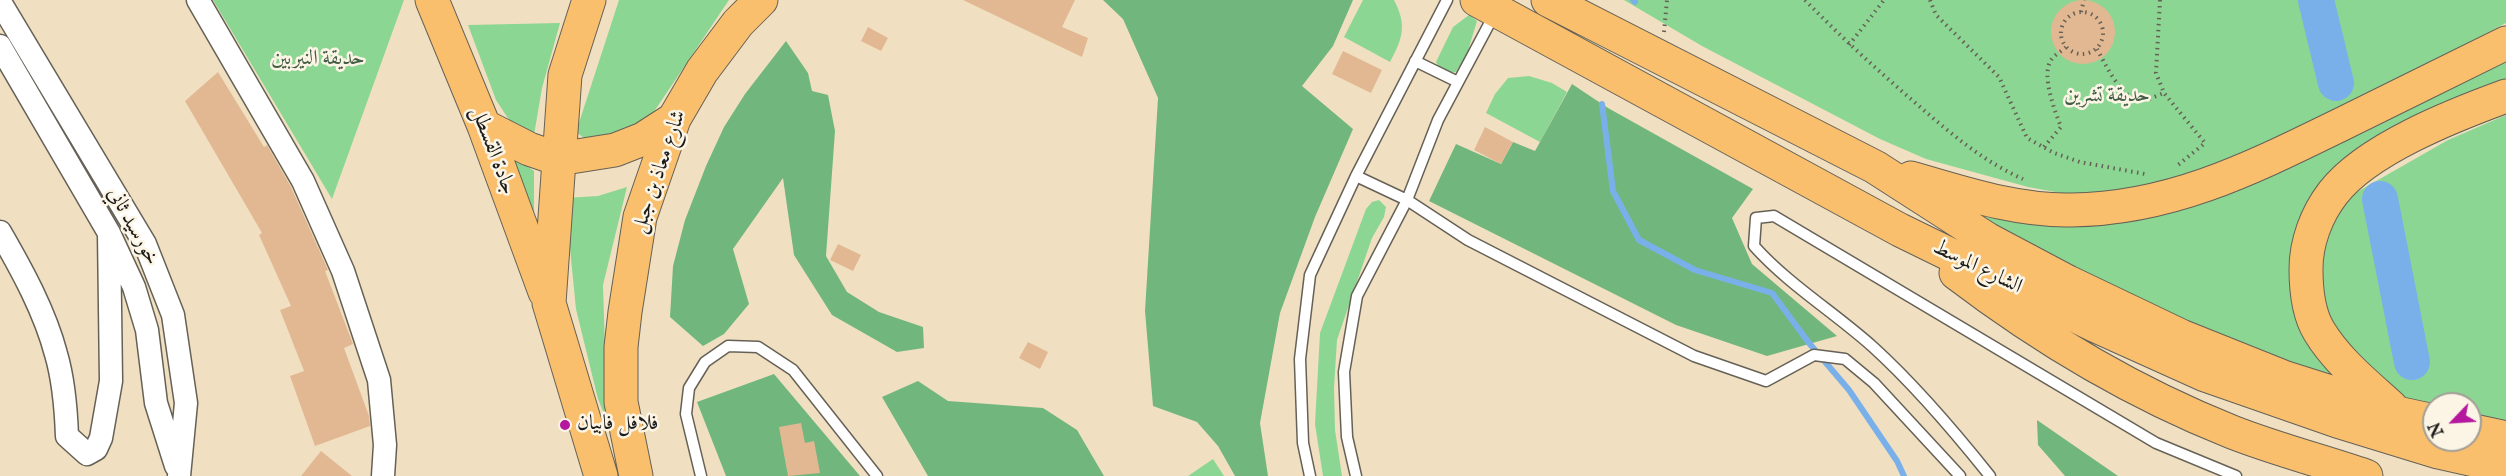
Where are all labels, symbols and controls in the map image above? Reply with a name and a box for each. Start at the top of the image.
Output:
park label: حديقة النيربين [271,47,365,73]
park label: حديقة تشرين [2064,84,2150,110]
street label: جادة القسطل [464,103,520,199]
street label: شارع معاذ بن جبل [627,107,693,237]
street label: خورسيد ثاني [100,184,164,270]
street label: الشارع الموسط [1928,236,2026,300]
north arrow [2422,392,2482,452]
place label: فلافل فابيان [577,412,659,438]
marker: فلافل فابيان [558,418,572,432]
text: N [2426,418,2449,439]

